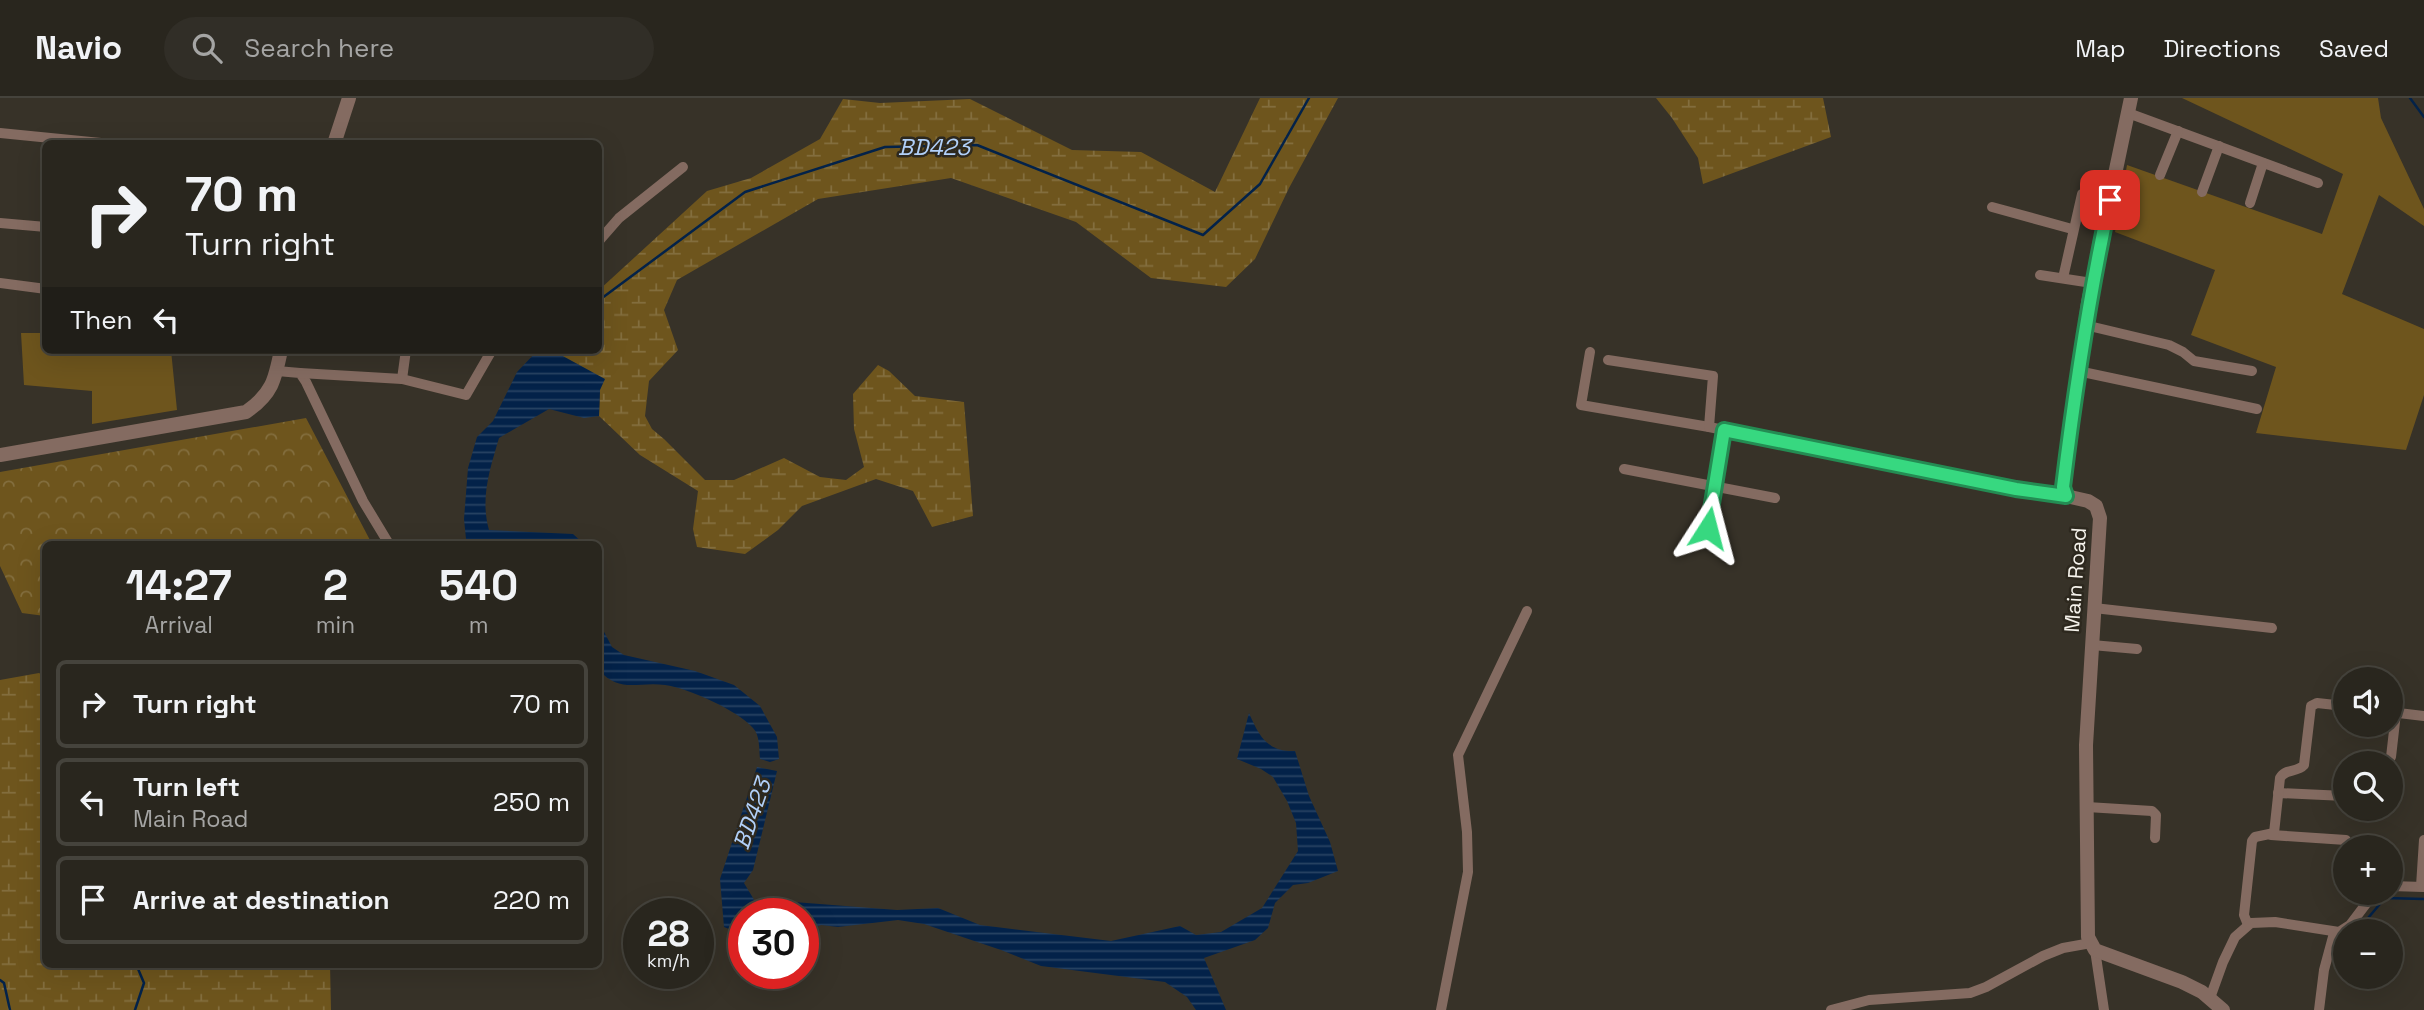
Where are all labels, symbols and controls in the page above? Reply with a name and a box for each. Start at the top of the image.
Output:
search box [164,17,654,80]
text: Navio [35,27,122,69]
icon: search [188,29,226,67]
text: Search here [244,31,394,65]
text: Map [2075,33,2125,64]
text: Directions [2163,33,2281,64]
text: Saved [2319,33,2389,64]
water label: BD423 [898,132,973,162]
text: 70 m [185,163,298,225]
icon: right [70,168,161,259]
pin [2080,170,2140,230]
icon: arrive [2091,181,2129,219]
text: Turn right [185,224,335,264]
icon: left [147,301,185,339]
text: Then [70,303,133,337]
position arrow [1671,491,1745,565]
street label: Main Road [2058,527,2092,633]
text: 14:27 [126,559,232,612]
text: 2 [323,559,348,612]
text: 540 [439,559,518,612]
text: Arrival [145,610,213,640]
text: min [316,610,355,640]
text: m [469,610,488,640]
map controls [2333,667,2403,989]
button: sound [2333,667,2403,737]
icon: right [74,685,112,723]
text: Turn right [133,687,257,721]
text: 70 m [510,687,570,721]
button: search [2333,751,2403,821]
text: Turn left [133,770,240,804]
water label: BD423 [726,772,779,853]
icon: left [74,783,112,821]
text: 250 m [493,785,570,819]
text: Main Road [133,804,248,834]
button: + [2333,835,2403,905]
icon: arrive [74,881,112,919]
text: Arrive at destination [133,883,390,917]
text: 220 m [493,883,570,917]
speed limit sign: 30 [728,898,819,989]
text: 28 [648,912,689,956]
button: − [2333,919,2403,989]
text: km/h [647,949,690,972]

